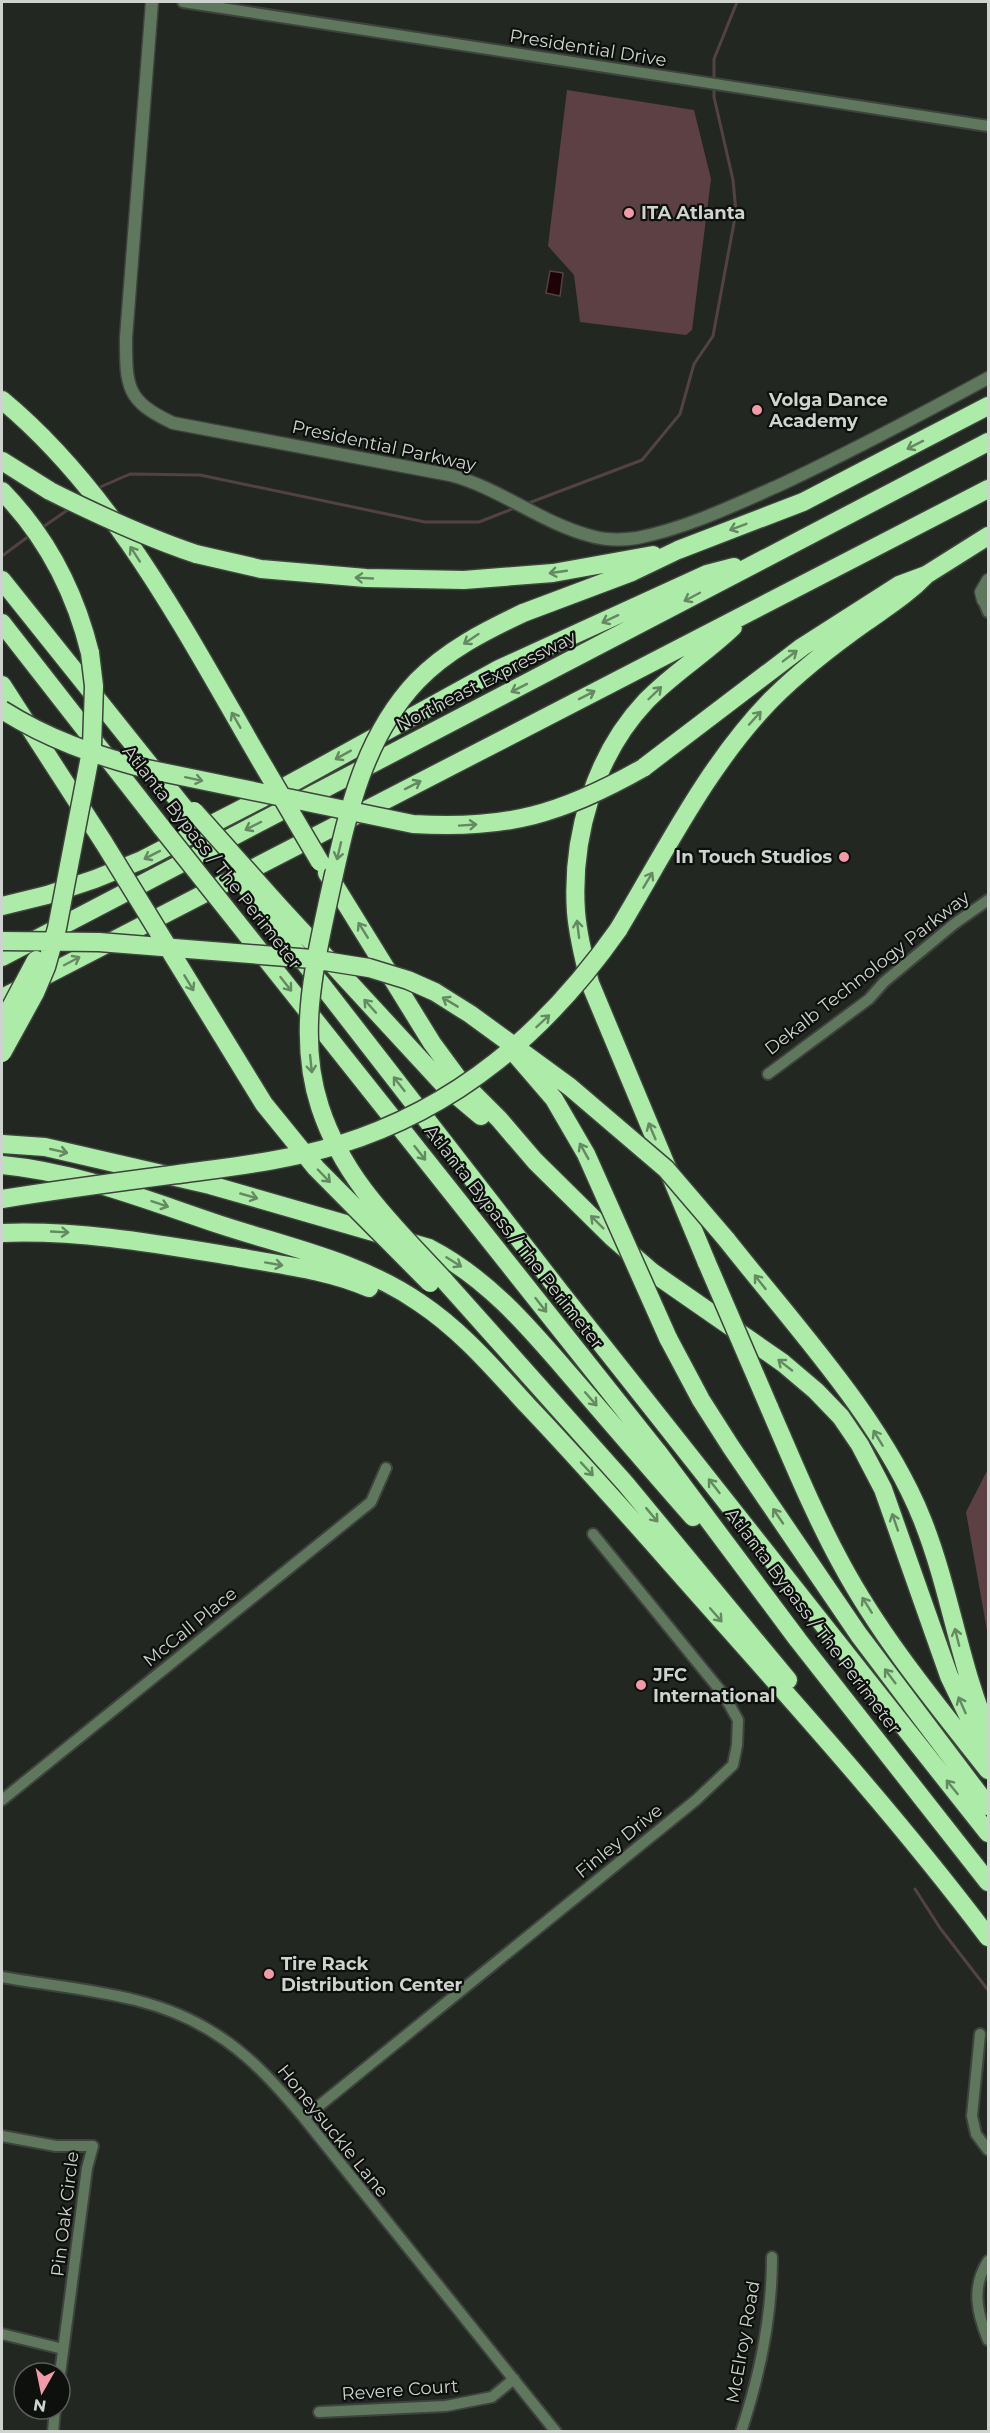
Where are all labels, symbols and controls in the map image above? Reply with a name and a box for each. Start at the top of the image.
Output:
street label: Presidential Drive [508,25,668,71]
place label: ITA Atlanta [641,202,745,224]
marker: ITA Atlanta [622,206,636,220]
place label: Volga Dance Academy [768,389,888,432]
marker: Volga Dance Academy [750,403,764,417]
street label: Presidential Parkway [290,416,478,476]
one-way arrow [907,440,925,452]
one-way arrow [730,522,748,533]
one-way arrow [128,546,140,563]
one-way arrow [549,567,569,578]
one-way arrow [354,572,374,583]
one-way arrow [683,592,701,604]
one-way arrow [602,613,620,625]
street label: Northeast Expressway [392,626,580,736]
one-way arrow [463,633,480,646]
one-way arrow [781,650,797,663]
one-way arrow [510,682,528,694]
one-way arrow [648,685,663,700]
one-way arrow [577,689,595,701]
one-way arrow [748,711,762,726]
one-way arrow [230,712,242,729]
street label: Atlanta Bypass / The Perimeter [118,741,306,973]
one-way arrow [335,750,353,761]
one-way arrow [184,774,203,786]
one-way arrow [404,778,422,790]
one-way arrow [457,819,477,830]
one-way arrow [245,820,262,832]
one-way arrow [333,842,345,861]
place label: In Touch Studios [675,846,832,868]
one-way arrow [143,849,161,861]
marker: In Touch Studios [837,850,851,864]
one-way arrow [642,872,654,889]
street label: Dekalb Technology Parkway [760,886,974,1060]
one-way arrow [573,920,584,940]
one-way arrow [356,922,368,939]
one-way arrow [63,955,80,967]
one-way arrow [183,974,195,991]
one-way arrow [279,975,292,991]
one-way arrow [442,995,459,1007]
one-way arrow [363,999,378,1014]
one-way arrow [536,1014,551,1028]
one-way arrow [305,1054,316,1074]
one-way arrow [393,1077,406,1093]
street label: Atlanta Bypass / The Perimeter [420,1121,608,1353]
one-way arrow [646,1123,657,1141]
one-way arrow [578,1143,590,1160]
one-way arrow [413,1144,426,1160]
one-way arrow [49,1146,69,1157]
one-way arrow [317,1169,332,1184]
one-way arrow [239,1191,258,1202]
one-way arrow [150,1199,169,1210]
one-way arrow [589,1215,604,1230]
one-way arrow [49,1227,69,1238]
one-way arrow [445,1256,462,1268]
one-way arrow [263,1258,283,1269]
one-way arrow [754,1275,767,1291]
one-way arrow [535,1297,548,1313]
one-way arrow [777,1359,793,1372]
one-way arrow [584,1391,598,1406]
one-way arrow [871,1430,883,1447]
one-way arrow [580,1461,594,1476]
one-way arrow [707,1478,720,1494]
street label: Atlanta Bypass / The Perimeter [721,1503,905,1739]
one-way arrow [646,1507,659,1523]
one-way arrow [772,1509,784,1525]
one-way arrow [888,1513,899,1532]
street label: McCall Place [139,1582,241,1671]
one-way arrow [861,1597,873,1614]
one-way arrow [709,1607,723,1622]
one-way arrow [951,1628,963,1647]
place label: JFC International [652,1664,775,1707]
one-way arrow [883,1668,896,1684]
marker: JFC International [634,1678,648,1692]
one-way arrow [956,1697,967,1715]
one-way arrow [945,1780,959,1795]
street label: Finley Drive [571,1799,667,1883]
place label: Tire Rack Distribution Center [281,1953,463,1996]
marker: Tire Rack Distribution Center [262,1967,276,1981]
street label: Honeysuckle Lane [273,2060,393,2202]
street label: Pin Oak Circle [46,2150,84,2278]
street label: McElroy Road [721,2279,765,2405]
north arrow [12,2361,72,2421]
street label: Revere Court [341,2375,459,2405]
text: N [32,2395,48,2416]

